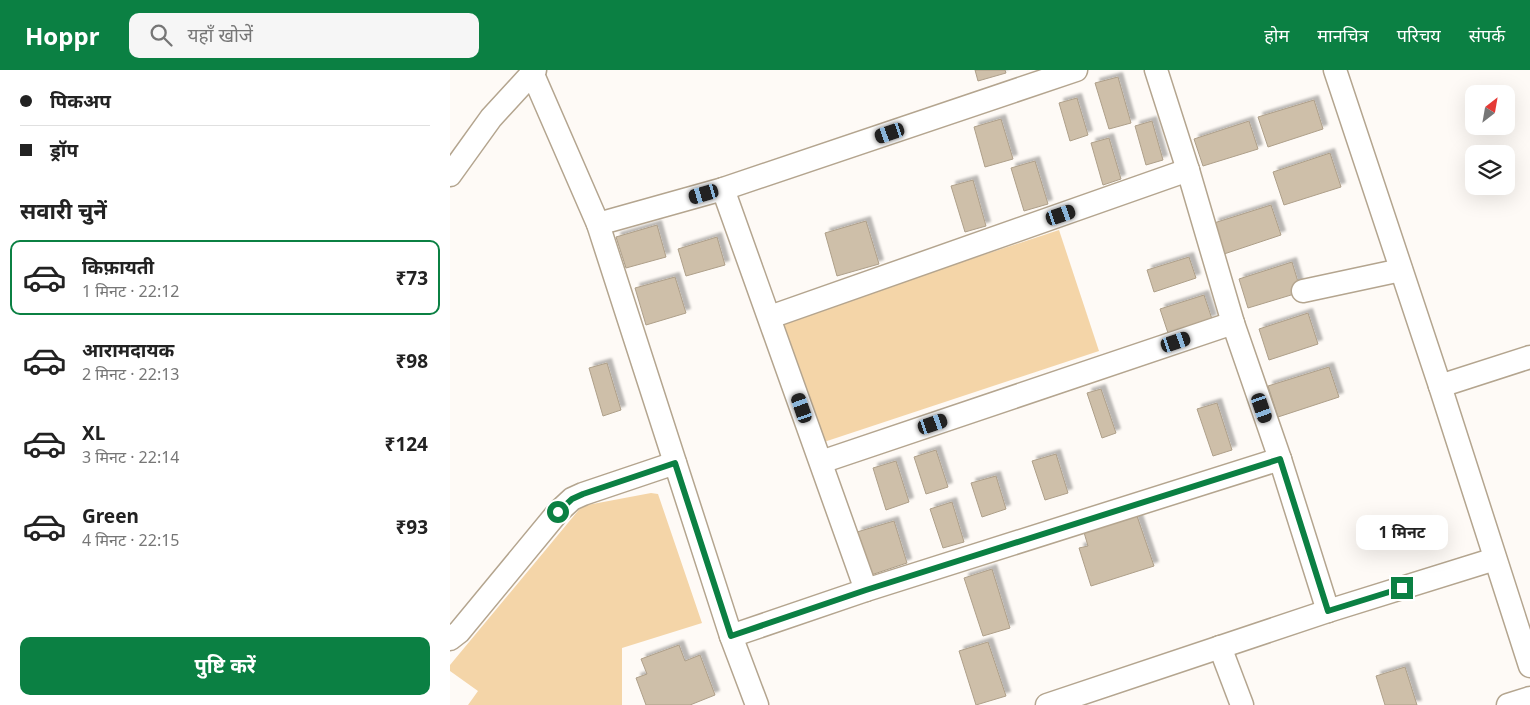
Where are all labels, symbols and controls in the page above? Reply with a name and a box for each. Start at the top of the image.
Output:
search box [129,13,479,58]
text: Hoppr [25,19,99,52]
icon: search [147,21,175,49]
text: यहाँ खोजें [187,22,253,48]
text: होम [1264,23,1289,47]
text: मानचित्र [1317,23,1369,47]
text: परिचय [1397,23,1441,47]
text: संपर्क [1469,23,1505,47]
north arrow [1465,85,1515,135]
map controls [1465,85,1515,195]
text: पिकअप [50,88,111,114]
car [873,121,906,145]
text: ड्रॉप [50,137,78,163]
button: layers [1465,145,1515,195]
car [687,183,720,205]
text: सवारी चुनें [20,195,107,225]
car [1044,203,1077,227]
text: किफ़ायती [82,254,154,280]
icon: car [22,255,67,300]
text: ₹73 [395,265,428,291]
text: 1 मिनट · 22:12 [82,280,179,302]
car [1159,330,1192,354]
text: आरामदायक [82,337,174,363]
icon: car [22,338,67,383]
text: ₹98 [395,348,428,374]
text: 2 मिनट · 22:13 [82,363,179,385]
car [790,391,813,425]
car [1250,391,1273,425]
car [916,412,949,436]
text: XL [82,420,105,446]
icon: car [22,421,67,466]
text: ₹124 [385,431,428,457]
text: 3 मिनट · 22:14 [82,446,179,468]
route start [547,501,569,523]
text: Green [82,503,139,529]
icon: car [22,504,67,549]
text: ₹93 [395,514,428,540]
callout: 1 मिनट [1356,516,1448,550]
text: 1 मिनट [1379,521,1425,543]
text: 4 मिनट · 22:15 [82,529,179,551]
route end [1391,577,1413,599]
button: पुष्टि करें [20,637,430,695]

